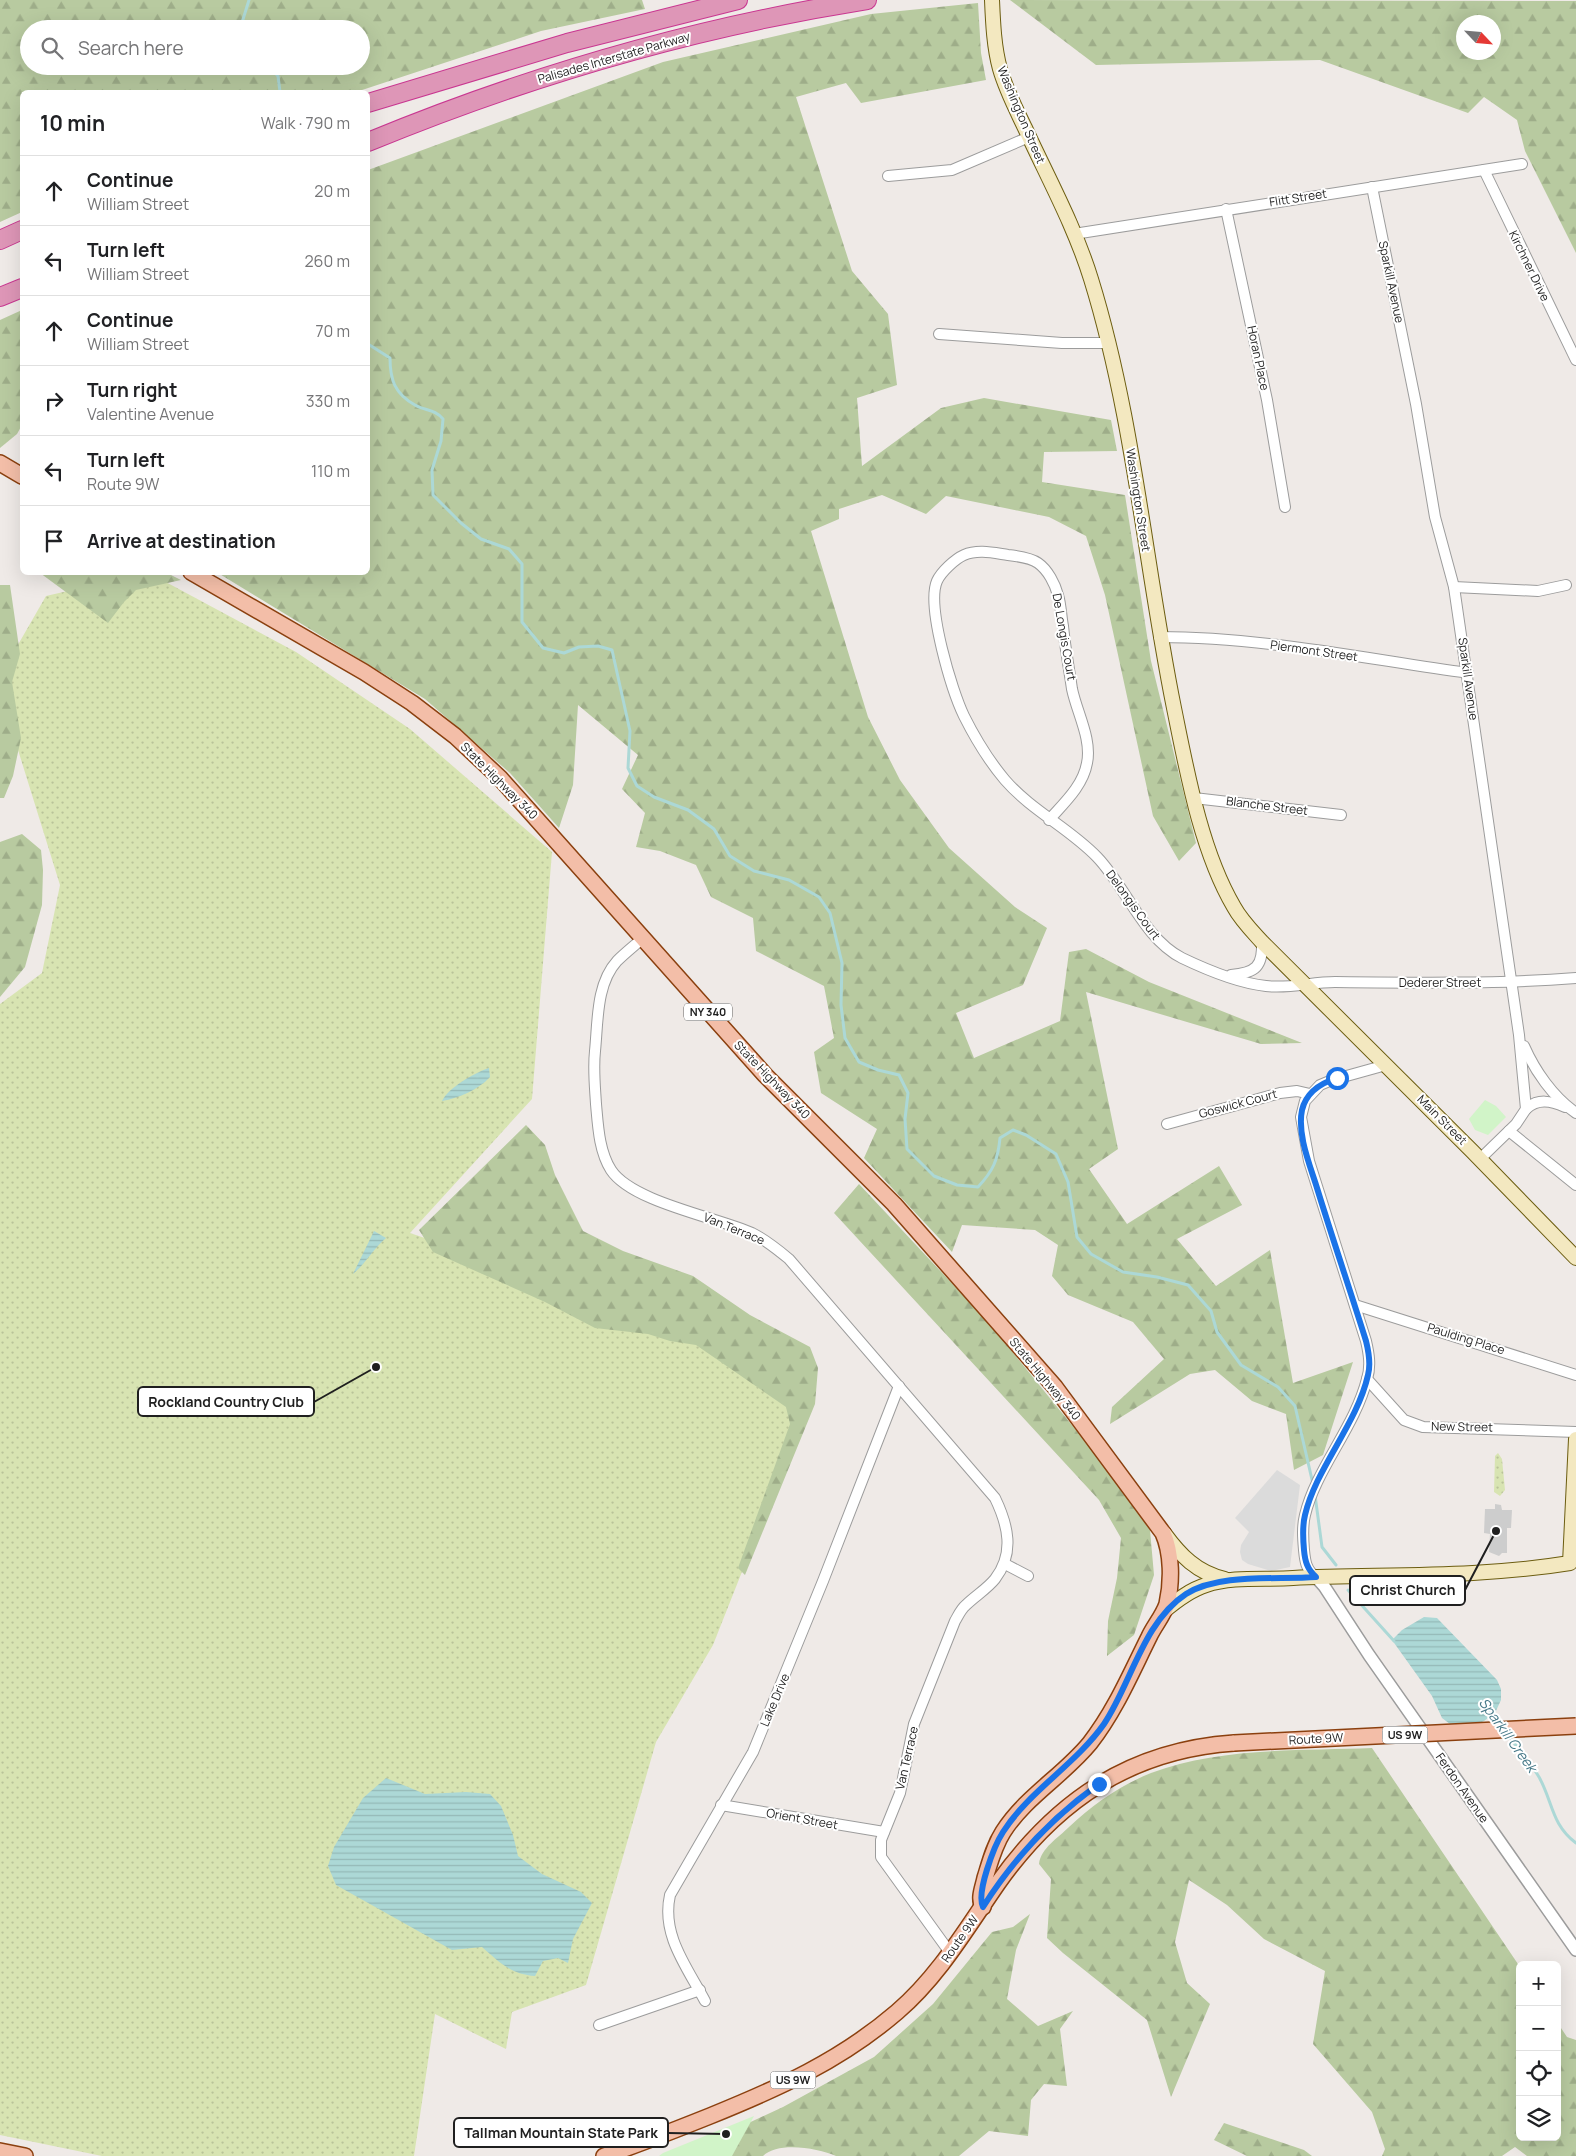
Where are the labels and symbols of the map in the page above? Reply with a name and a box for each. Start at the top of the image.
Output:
north arrow [1456,15,1501,60]
street label: Palisades Interstate Parkway [536,27,693,87]
street label: Washington Street [993,63,1050,166]
street label: Flitt Street [1268,185,1328,210]
street label: Kirchner Drive [1505,228,1554,304]
street label: Sparkill Avenue [1375,239,1408,324]
street label: Horan Place [1243,324,1274,392]
street label: Washington Street [1122,447,1155,553]
street label: De Longis Court [1048,592,1081,682]
street label: Piermont Street [1269,636,1359,665]
street label: Sparkill Avenue [1454,636,1483,721]
street label: State Highway 340 [457,738,542,823]
street label: Blanche Street [1225,792,1309,819]
street label: Delongis Court [1102,866,1165,943]
street label: Dederer Street [1399,974,1481,991]
road number: NY 340 [684,1004,732,1020]
street label: State Highway 340 [730,1037,814,1123]
route start [1326,1067,1349,1090]
street label: Goswick Court [1197,1085,1279,1122]
street label: Main Street [1414,1091,1471,1149]
street label: Van Terrace [701,1209,767,1249]
street label: Paulding Place [1425,1319,1507,1358]
street label: State Highway 340 [1006,1334,1085,1424]
callout: Rockland Country Club [138,1387,314,1416]
text: Rockland Country Club [148,1392,304,1411]
street label: New Street [1431,1417,1493,1436]
callout: Christ Church [1350,1576,1465,1605]
text: Christ Church [1360,1580,1456,1599]
street label: Lake Drive [756,1671,793,1729]
water label: Sparkill Creek [1475,1694,1543,1777]
street label: Van Terrace [891,1724,922,1791]
road number: US 9W [1382,1726,1428,1744]
street label: Route 9W [1288,1729,1344,1748]
street label: Ferdon Avenue [1432,1749,1493,1826]
route end [1088,1773,1111,1796]
street label: Orient Street [765,1804,839,1833]
street label: Route 9W [937,1911,983,1966]
road number: US 9W [770,2072,816,2088]
callout: Tallman Mountain State Park [454,2118,668,2147]
text: Tallman Mountain State Park [464,2123,658,2142]

